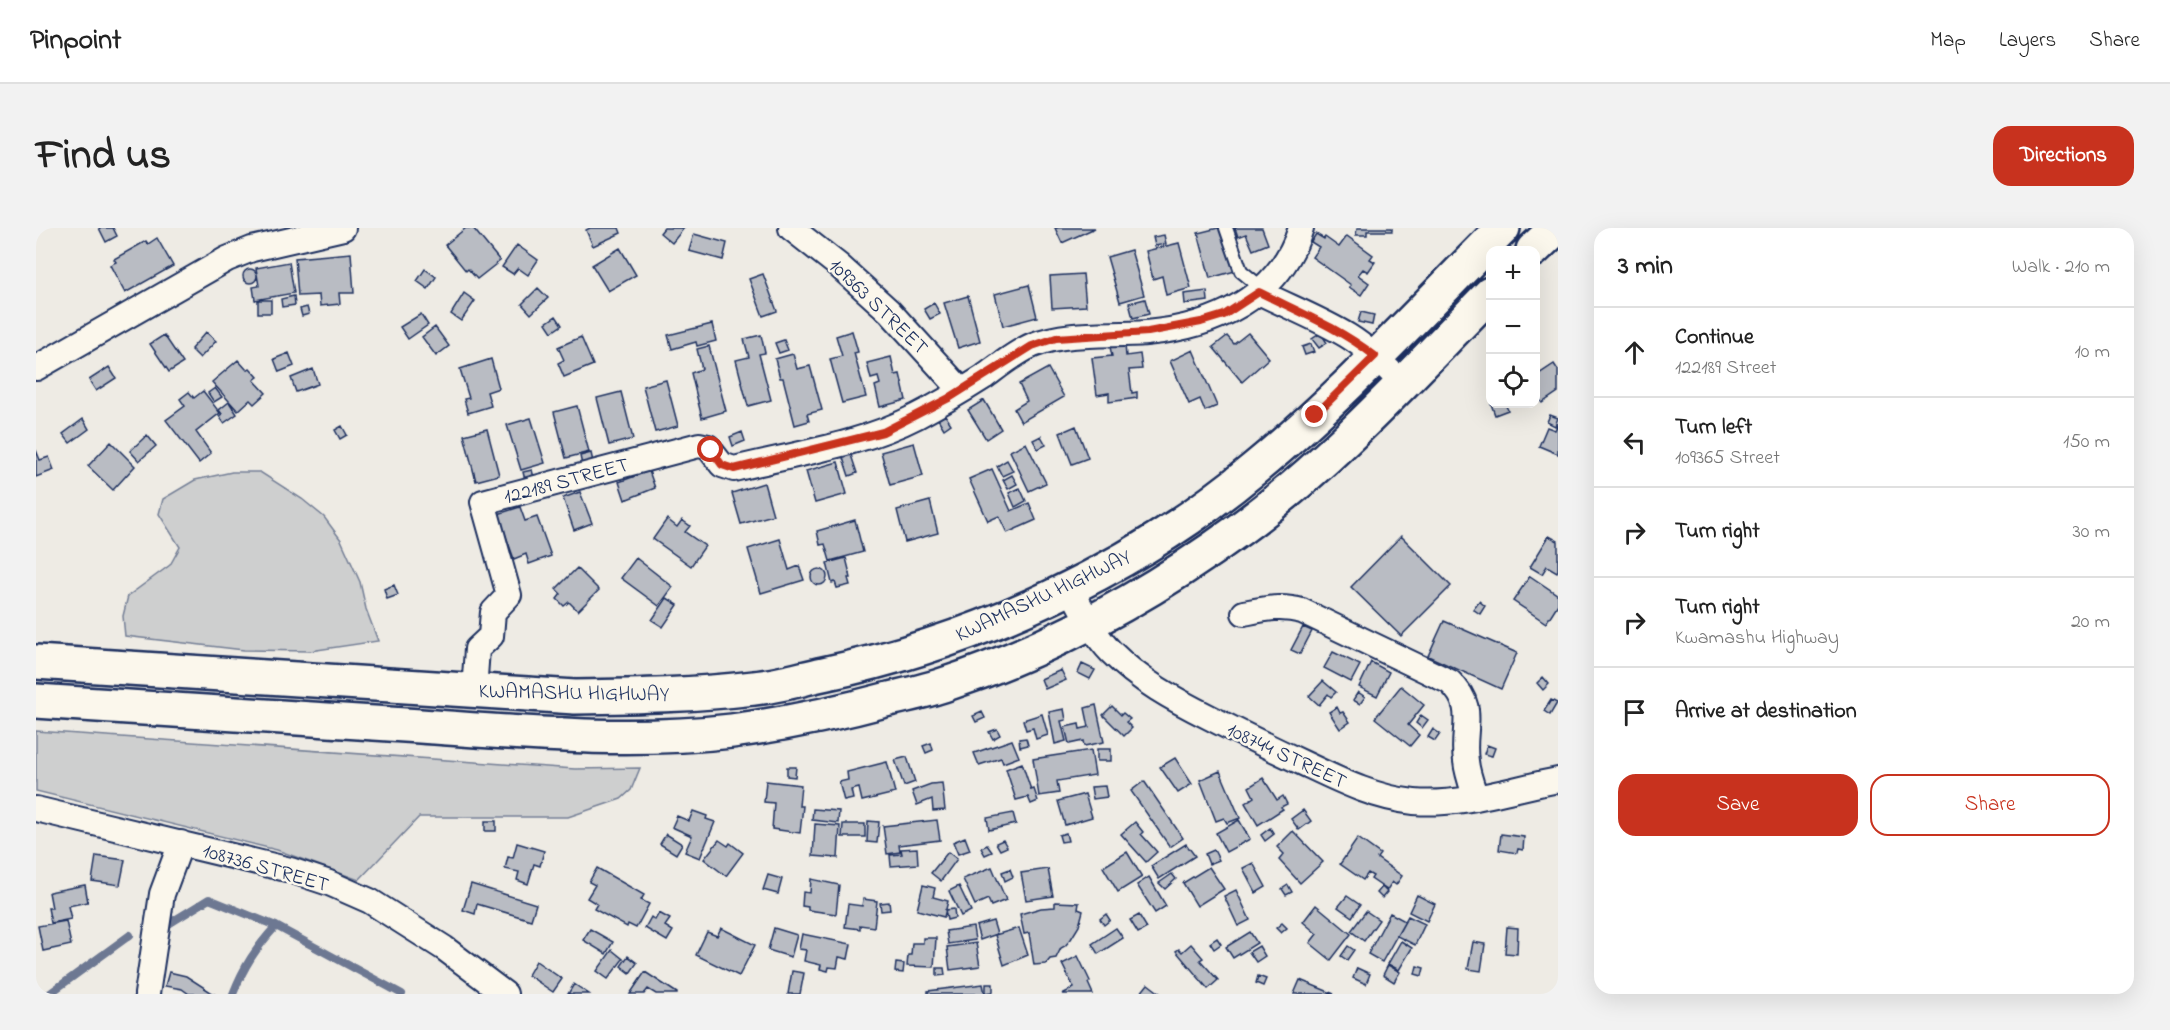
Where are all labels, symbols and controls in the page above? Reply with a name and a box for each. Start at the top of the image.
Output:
text: Pinpoint [30,21,121,62]
text: Map [1930,26,1966,56]
text: Layers [1999,26,2056,56]
text: Share [2089,26,2140,56]
text: Find us [36,126,171,187]
button: Directions [1993,126,2134,186]
map controls [1486,246,1540,408]
button: + [1486,246,1540,300]
text: 3 min [1618,248,1673,286]
street label: 109363 STREET [821,252,934,363]
text: Walk · 210 m [2012,253,2110,282]
button: − [1486,300,1540,354]
text: Continue [1675,322,1754,354]
icon: ahead [1618,336,1651,369]
text: 10 m [2074,338,2110,367]
button: locate [1486,354,1540,408]
text: 122189 Street [1675,354,1777,383]
route end [1301,401,1327,427]
text: Turn left [1675,412,1752,444]
icon: left [1618,426,1651,459]
text: 150 m [2063,428,2110,457]
route start [697,436,723,462]
text: 109365 Street [1675,444,1780,473]
street label: 122189 STREET [501,451,632,513]
icon: right [1618,516,1651,549]
text: Turn right [1675,516,1760,548]
text: 30 m [2073,518,2110,547]
street label: KWAMASHU HIGHWAY [951,543,1137,651]
text: Turn right [1675,592,1760,624]
icon: right [1618,606,1651,639]
text: 20 m [2071,608,2110,637]
text: Kwamashu Highway [1675,624,1839,653]
street label: KWAMASHU HIGHWAY [478,677,670,711]
icon: arrive [1618,696,1651,729]
text: Arrive at destination [1675,696,1857,728]
street label: 108744 STREET [1221,716,1351,798]
button: Save [1618,774,1858,836]
button: Share [1870,774,2110,836]
street label: 108736 STREET [199,837,332,901]

